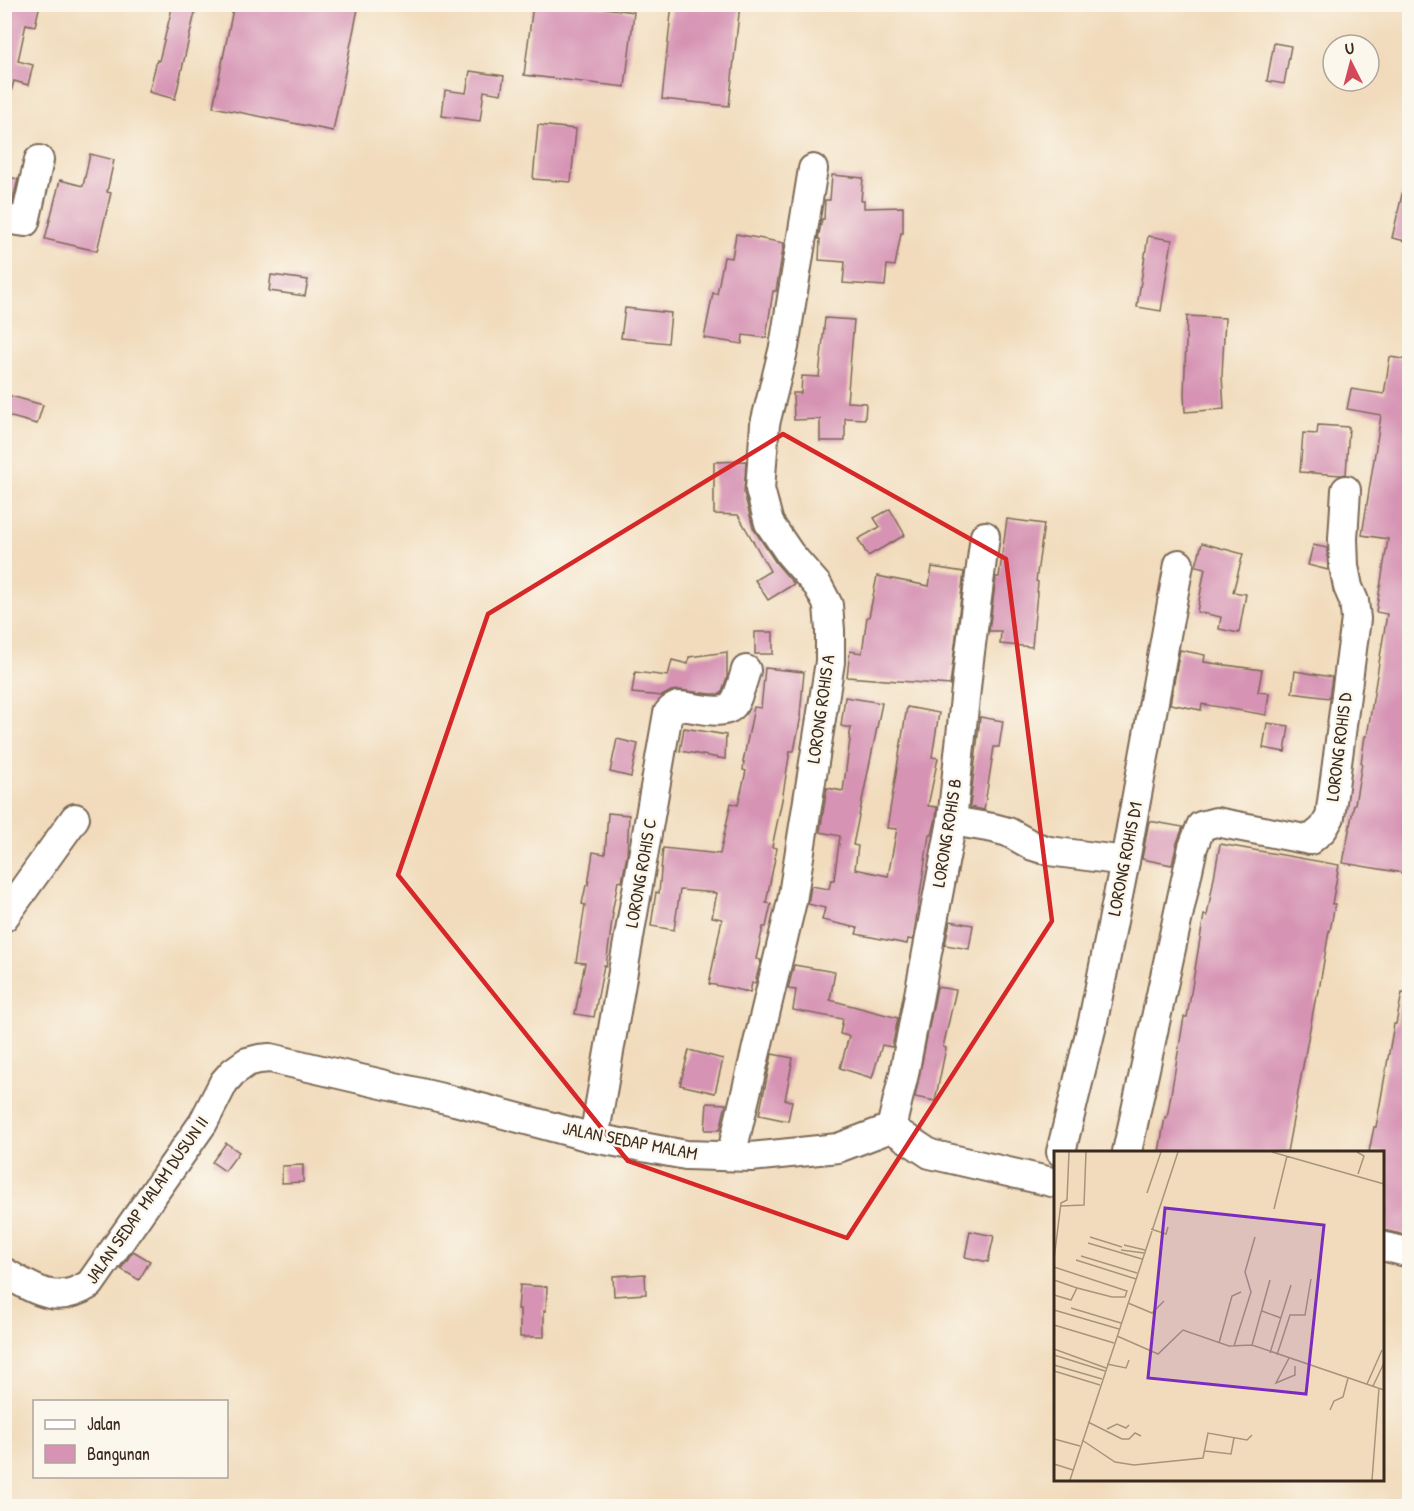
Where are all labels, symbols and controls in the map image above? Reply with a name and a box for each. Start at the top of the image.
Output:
north arrow [1321,33,1381,93]
text: U [1344,37,1355,59]
street label: LORONG ROHIS A [801,653,841,765]
street label: LORONG ROHIS D [1319,691,1358,803]
street label: LORONG ROHIS B [926,777,967,889]
street label: LORONG ROHIS D1 [1101,800,1148,918]
street label: LORONG ROHIS C [619,816,662,929]
street label: JALAN SEDAP MALAM DUSUN II [79,1111,214,1289]
street label: JALAN SEDAP MALAM [561,1115,700,1166]
inset map [1054,1151,1384,1481]
legend [33,1400,228,1478]
text: Jalan [87,1411,121,1436]
text: Bangunan [87,1441,150,1466]

